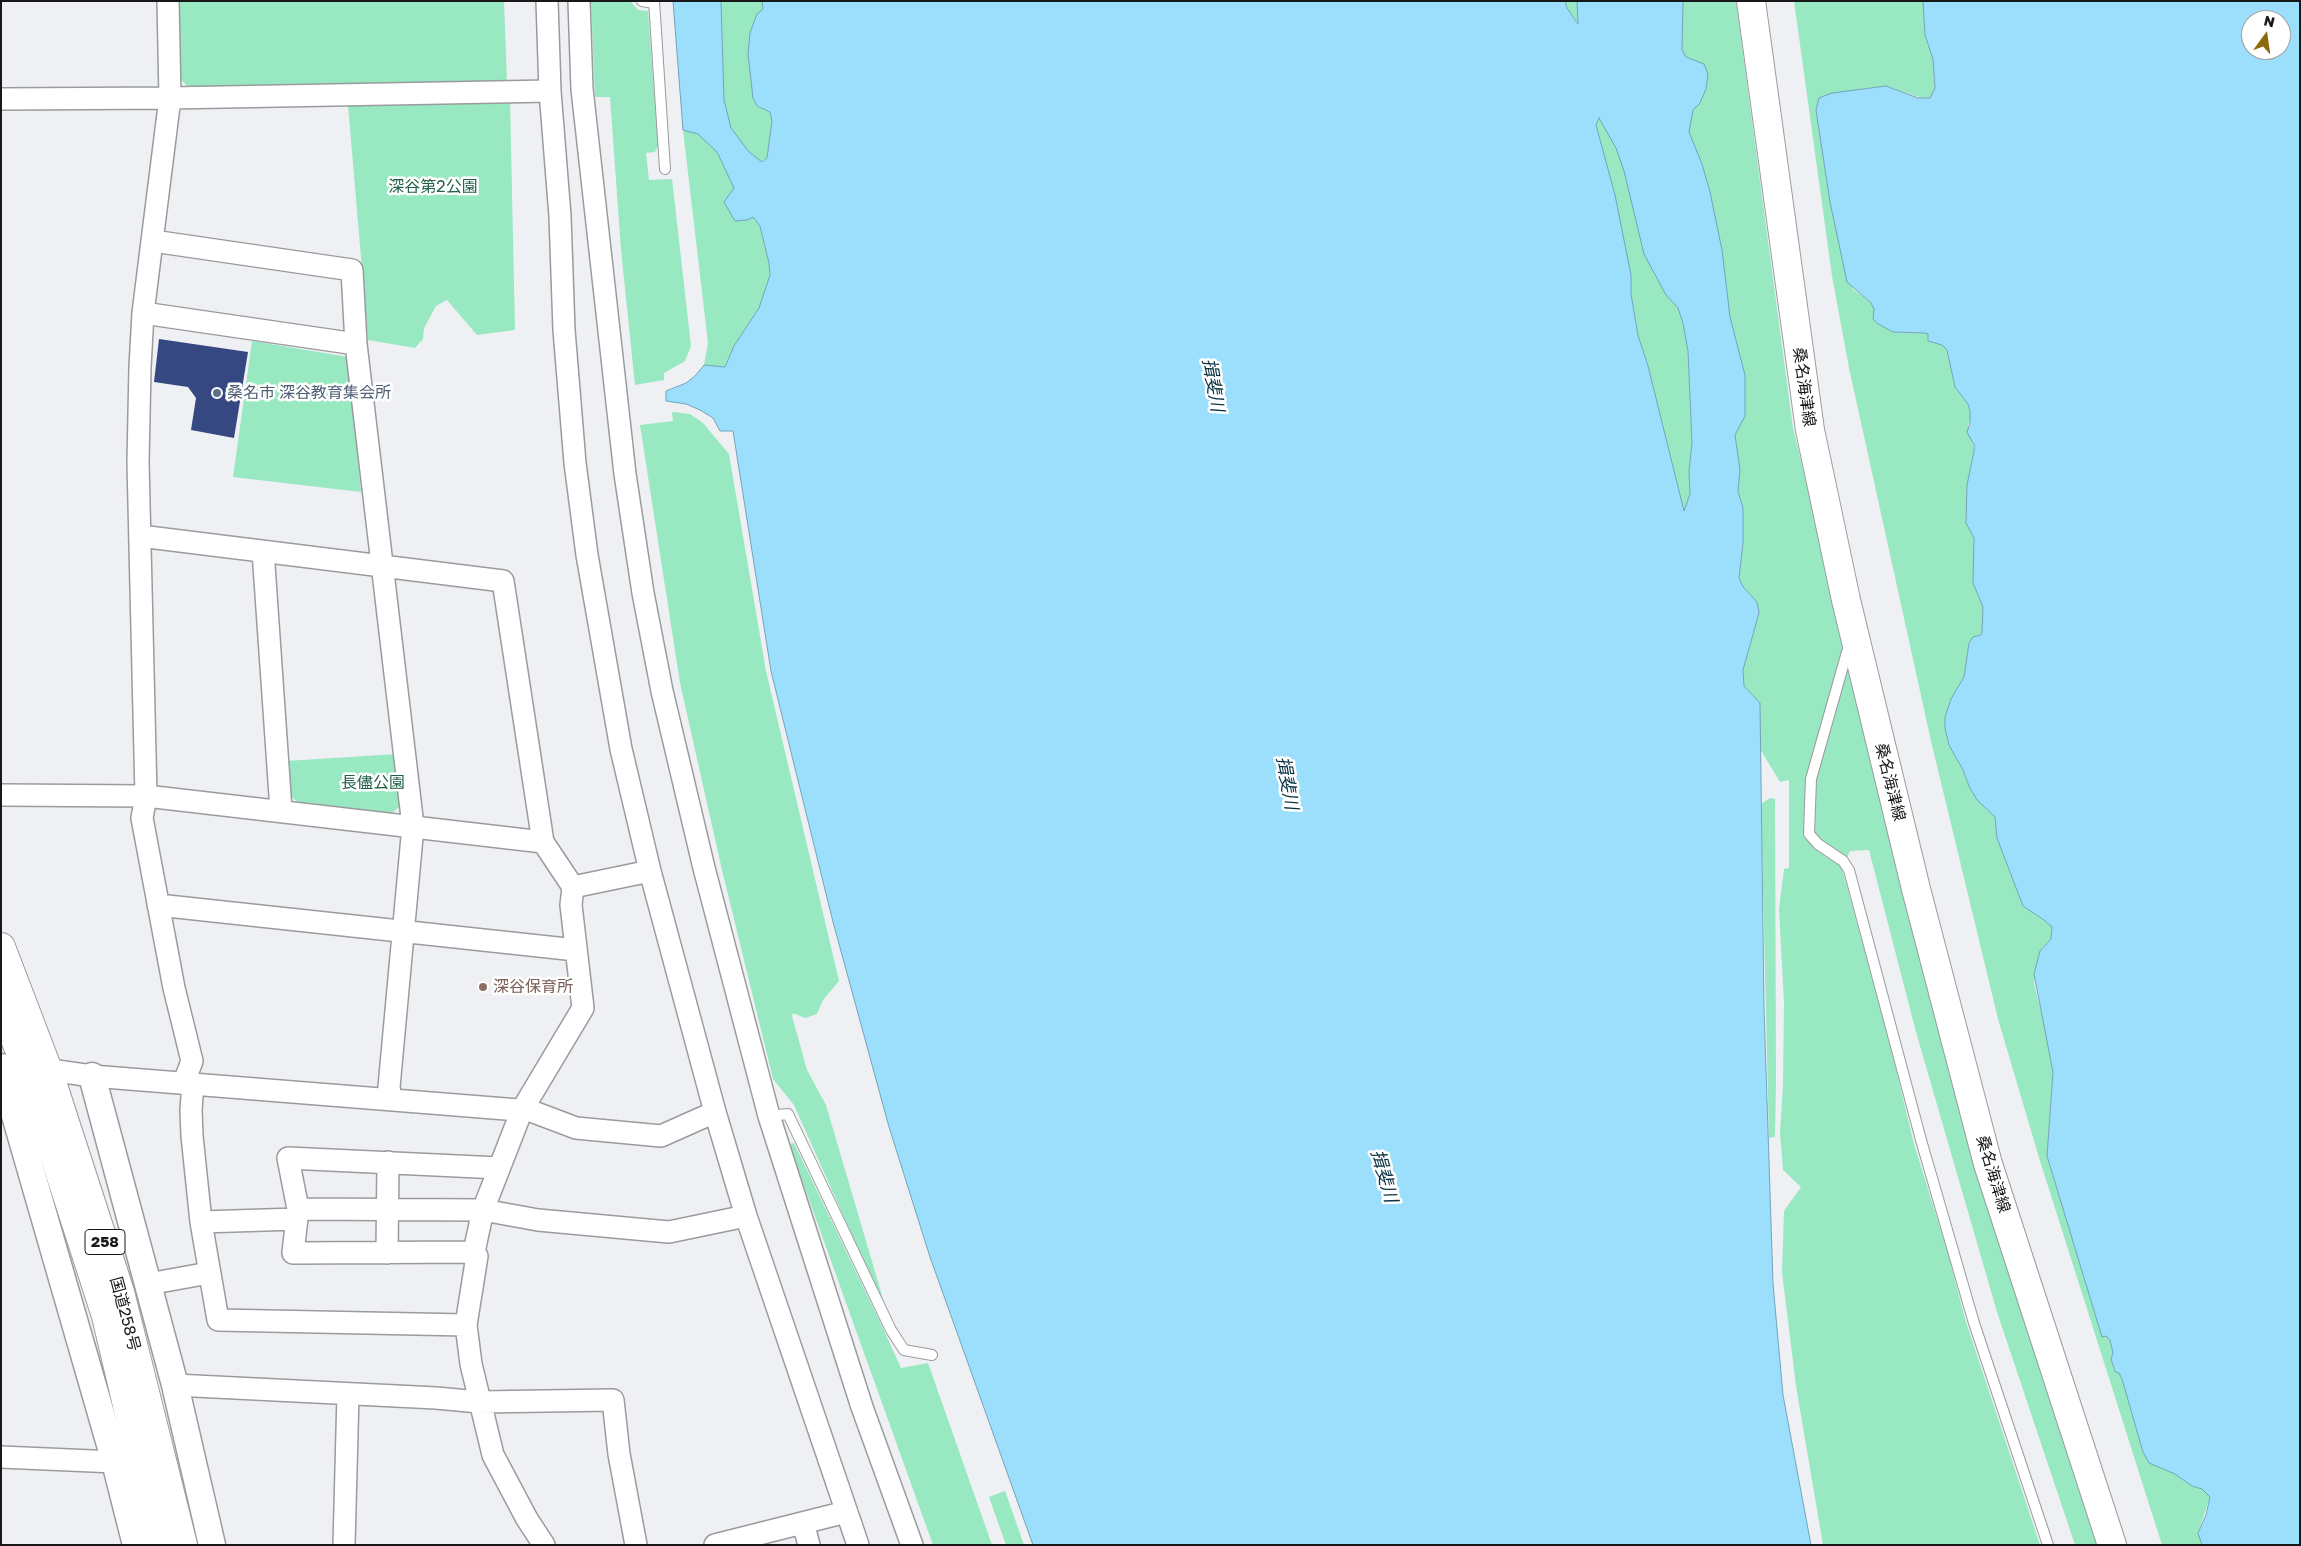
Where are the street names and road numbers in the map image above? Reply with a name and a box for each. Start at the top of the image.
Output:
street label: 桑名海津線 [1789,346,1819,428]
street label: 桑名海津線 [1871,741,1909,823]
street label: 桑名海津線 [1972,1133,2014,1215]
road number: 258 [85,1230,125,1254]
street label: 国道258号 [106,1275,144,1353]

